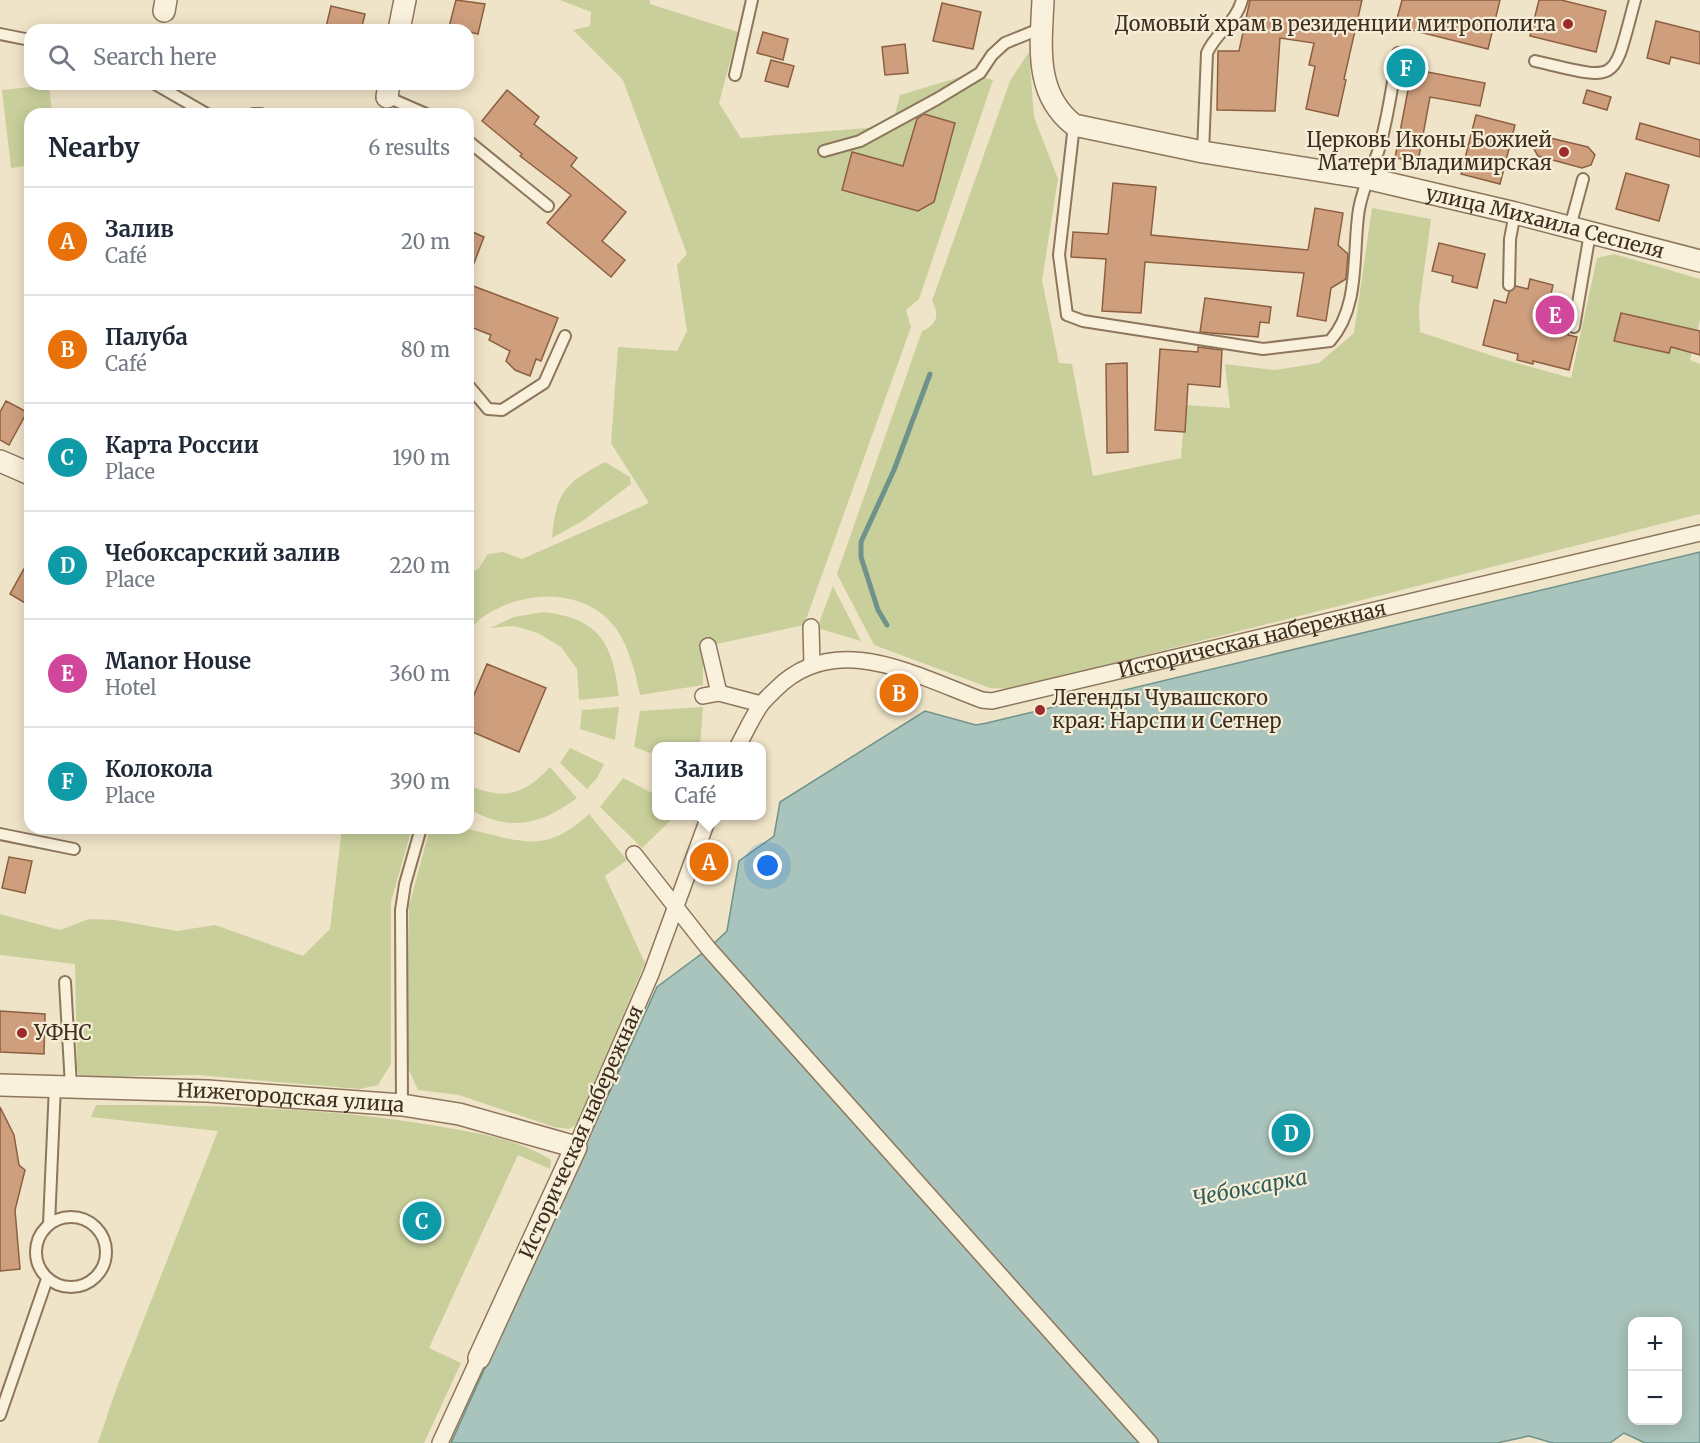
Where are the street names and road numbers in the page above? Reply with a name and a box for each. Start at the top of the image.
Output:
street label: улица Михаила Сеспеля [1423,179,1667,263]
street label: Историческая набережная [1115,595,1389,683]
street label: Историческая набережная [513,1001,648,1262]
street label: Нижегородская улица [177,1077,405,1117]

